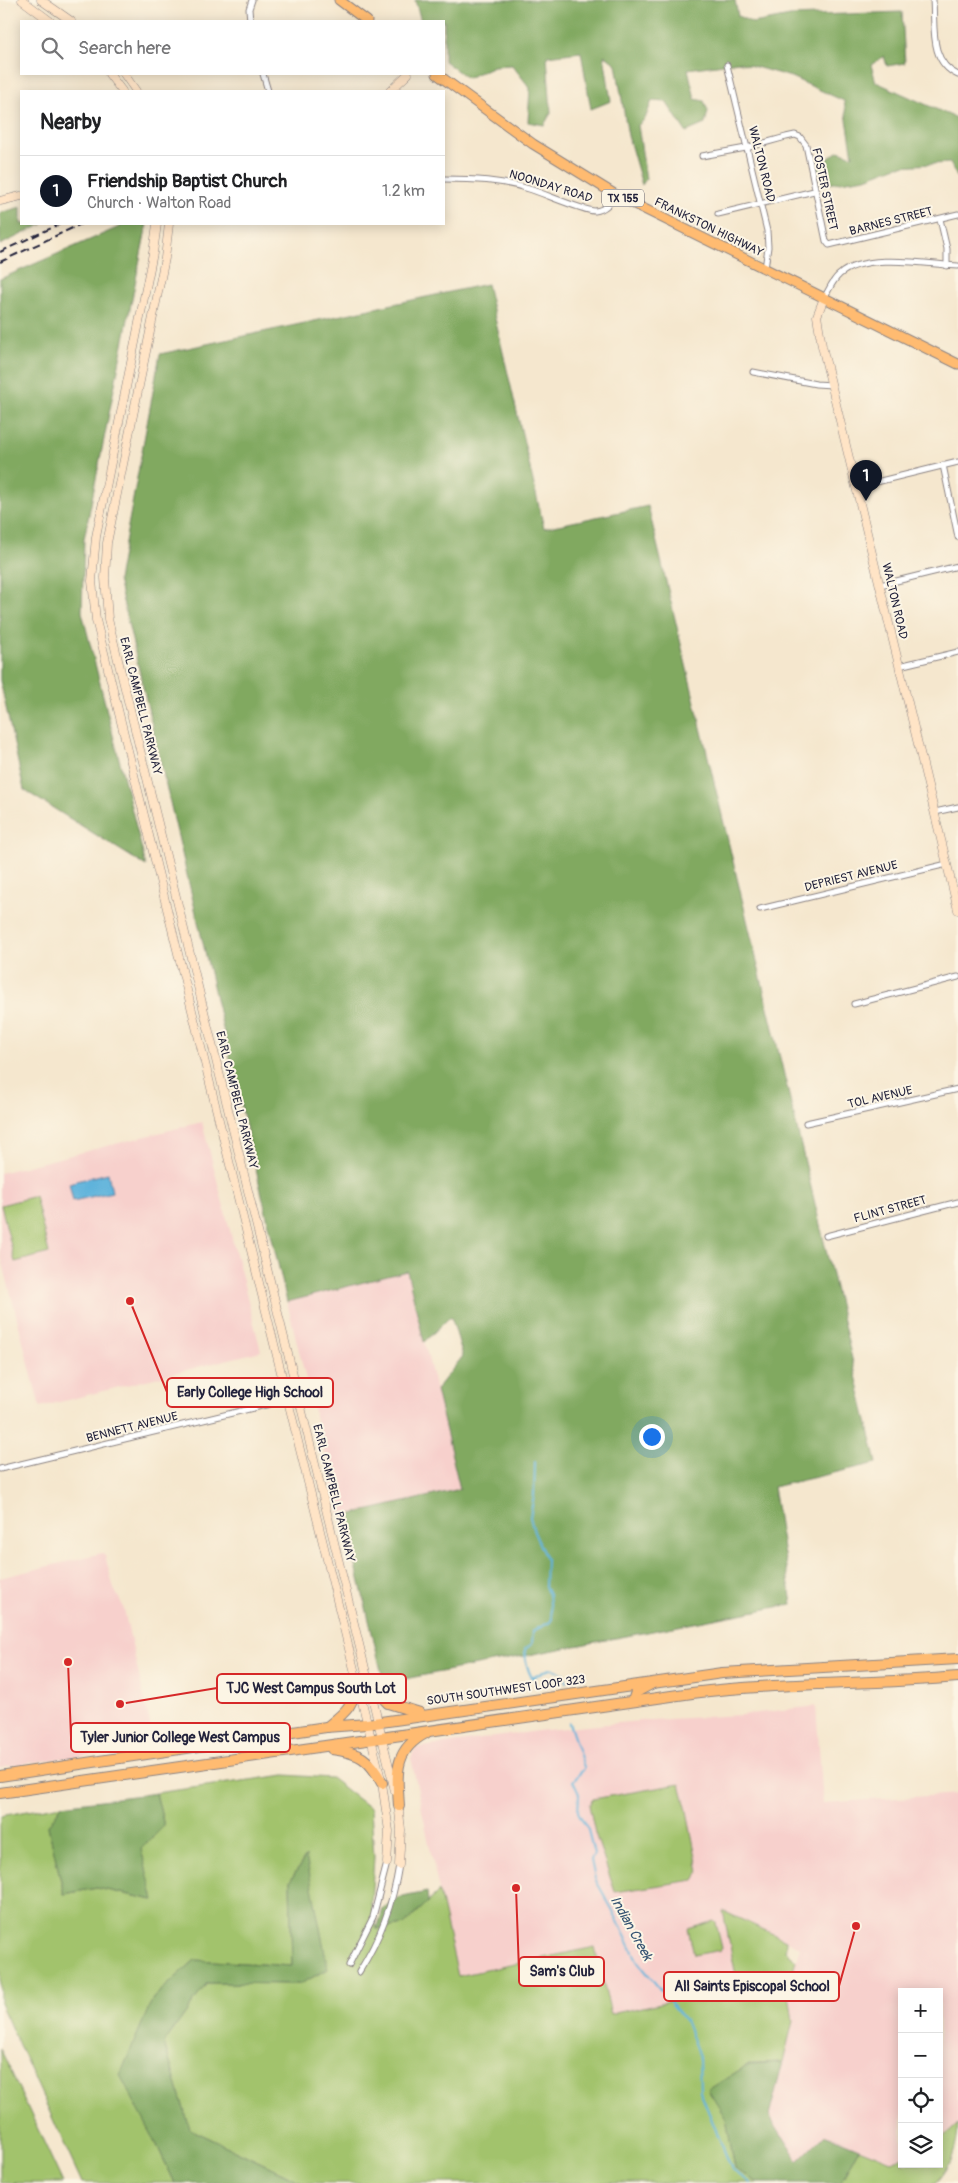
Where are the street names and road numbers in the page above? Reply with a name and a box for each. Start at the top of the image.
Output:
street label: WALTON ROAD [745,124,778,204]
street label: FOSTER STREET [808,146,841,232]
street label: NOONDAY ROAD [507,167,595,206]
road number: TX 155 [602,190,644,207]
street label: FRANKSTON HIGHWAY [652,194,766,260]
street label: BARNES STREET [848,204,935,239]
street label: WALTON ROAD [878,561,911,641]
street label: EARL CAMPBELL PARKWAY [116,636,165,777]
street label: DEPRIEST AVENUE [803,858,899,895]
street label: EARL CAMPBELL PARKWAY [212,1030,261,1171]
street label: TOL AVENUE [846,1083,914,1112]
street label: FLINT STREET [852,1193,928,1226]
street label: BENNETT AVENUE [85,1409,179,1446]
street label: EARL CAMPBELL PARKWAY [309,1423,358,1564]
street label: SOUTH SOUTHWEST LOOP 323 [426,1672,587,1709]

